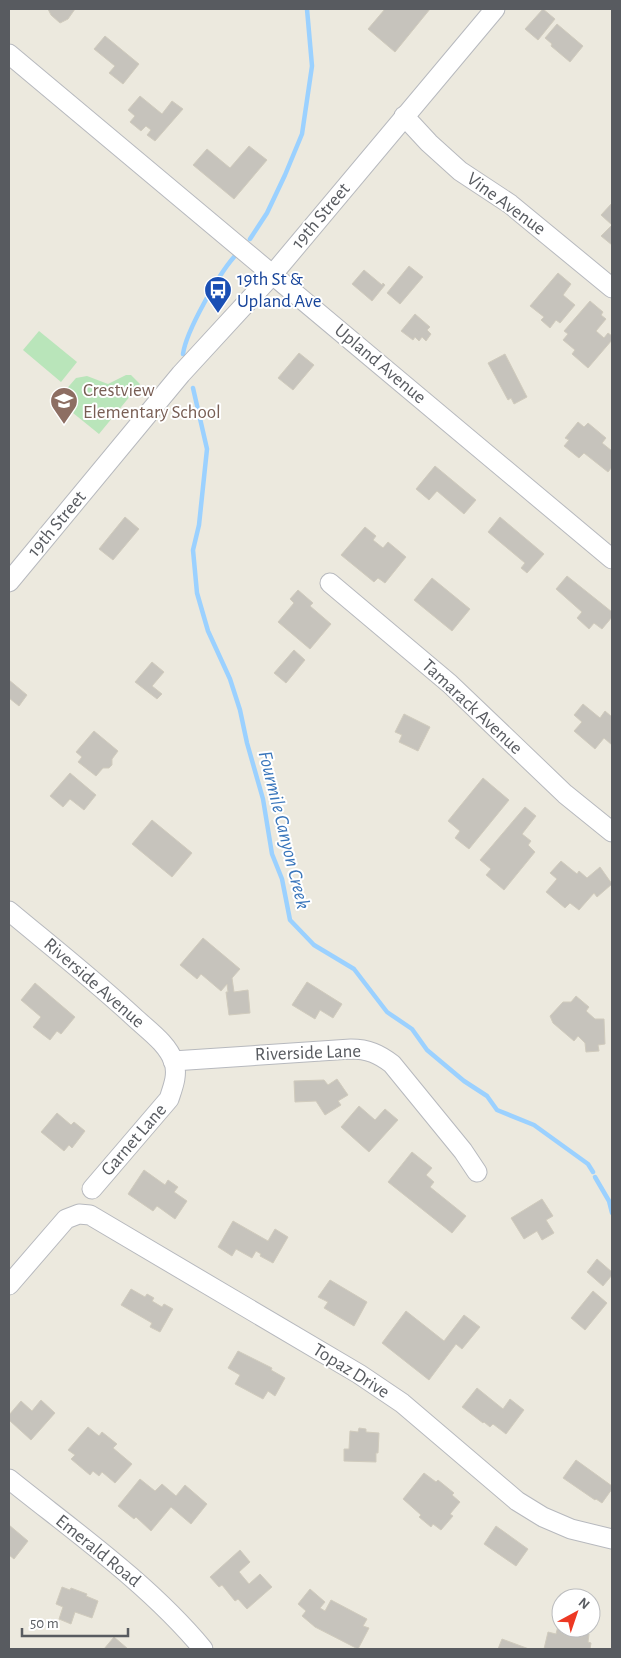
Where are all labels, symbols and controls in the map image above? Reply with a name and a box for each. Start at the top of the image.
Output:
street label: Vine Avenue [463,169,549,239]
street label: 19th Street [288,180,354,252]
place label: 19th St & Upland Ave [237,270,321,311]
bus stop icon: 19th St & Upland Ave [203,275,233,314]
street label: Upland Avenue [331,321,429,407]
place label: Crestview Elementary School [83,381,221,422]
school or university icon: Crestview Elementary School [49,386,79,425]
street label: 19th Street [24,488,90,560]
street label: Tamarack Avenue [418,656,526,758]
water label: Fourmile Canyon Creek [255,749,313,911]
street label: Riverside Avenue [40,934,148,1032]
street label: Riverside Lane [255,1042,361,1064]
street label: Garnet Lane [98,1100,170,1180]
street label: Topaz Drive [309,1340,393,1402]
street label: Emerald Road [52,1511,144,1591]
north arrow [551,1588,601,1638]
text: N [575,1595,592,1612]
scale bar [22,1606,129,1638]
text: 50 m [30,1616,59,1631]

